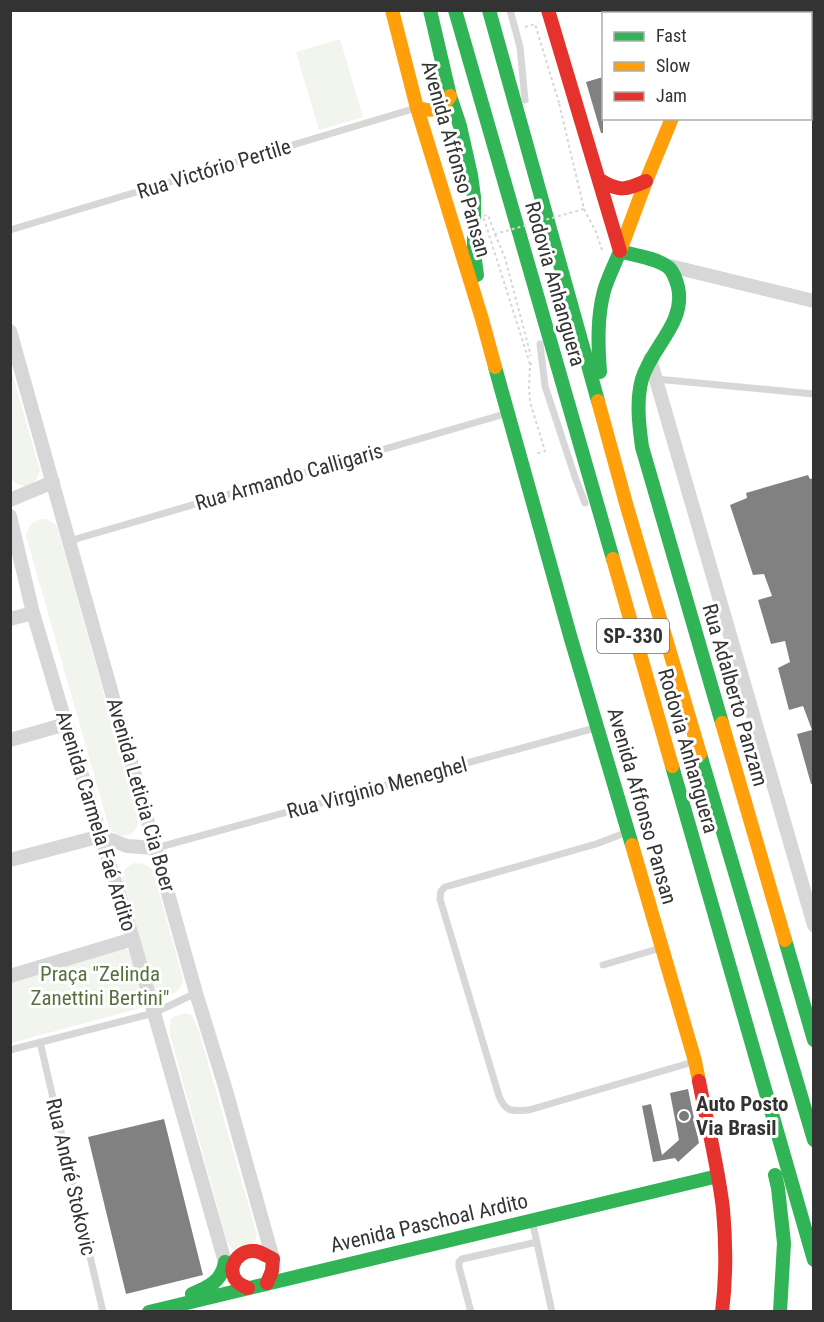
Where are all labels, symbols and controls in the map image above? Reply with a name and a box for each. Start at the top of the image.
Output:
legend [602,12,812,120]
text: Fast [656,25,687,46]
text: Slow [656,55,691,76]
street label: Avenida Affonso Pansan [416,58,496,260]
text: Jam [656,85,687,106]
street label: Rua Victório Pertile [134,134,294,204]
street label: Rodovia Anhanguera [520,199,590,369]
street label: Rua Armando Calligaris [192,439,386,515]
street label: Rua Adalberto Panzam [697,601,773,789]
road number: SP-330 [597,619,669,653]
street label: Rodovia Anhanguera [653,666,723,836]
street label: Avenida Leticia Cia Boer [102,695,180,895]
street label: Avenida Affonso Pansan [602,705,682,907]
street label: Avenida Carmela Faé Ardito [51,708,141,934]
street label: Rua Virginio Meneghel [284,752,470,824]
park label: Praça "Zelinda Zanettini Bertini" [30,962,170,1010]
place label: Auto Posto Via Brasil [696,1092,789,1140]
street label: Rua André Stokovic [41,1096,101,1258]
marker: Auto Posto Via Brasil [677,1109,691,1123]
street label: Avenida Paschoal Ardito [328,1189,530,1257]

